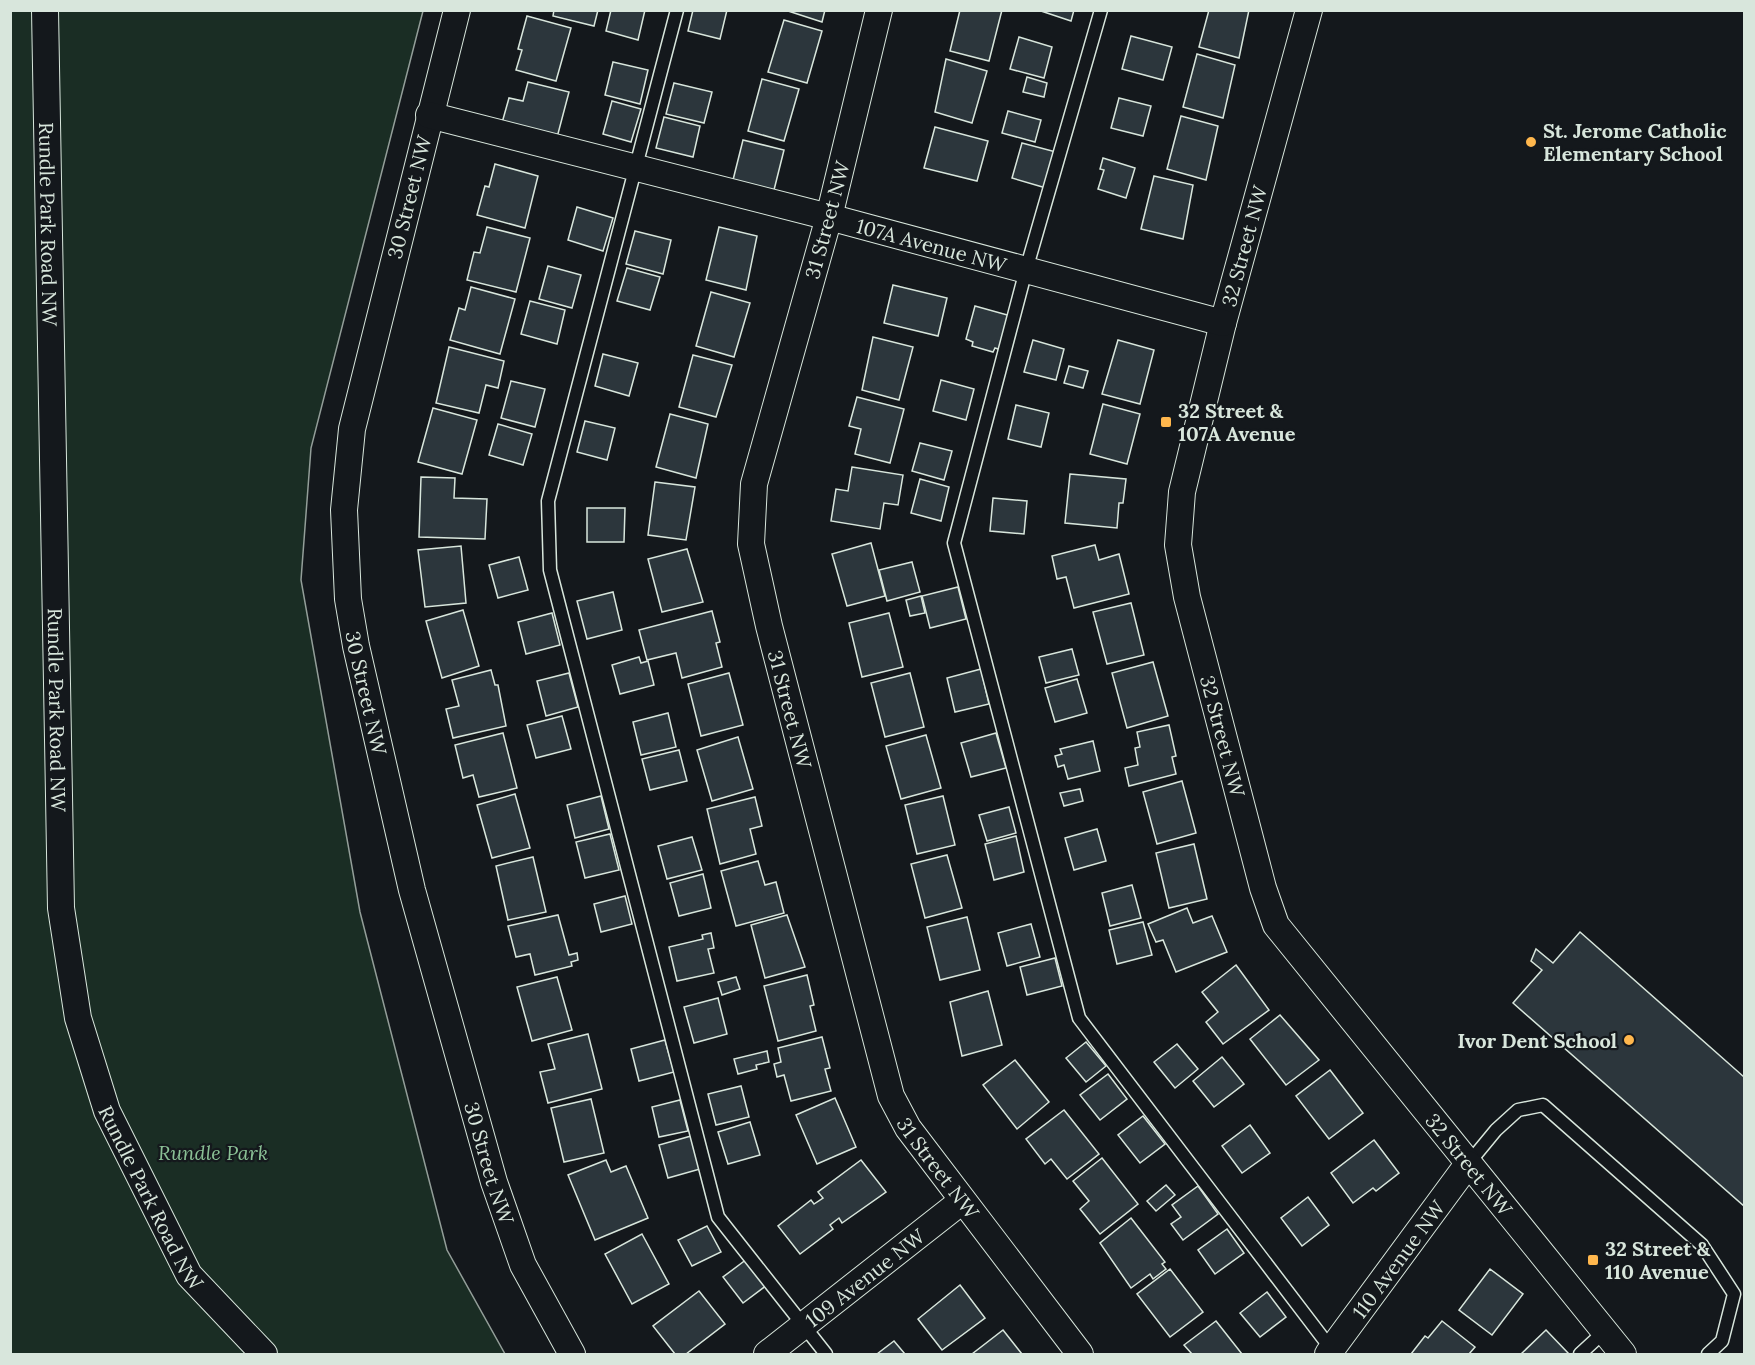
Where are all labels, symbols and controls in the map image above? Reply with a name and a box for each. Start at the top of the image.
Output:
place label: St. Jerome Catholic Elementary School [1543,118,1727,166]
street label: Rundle Park Road NW [34,122,63,327]
street label: 30 Street NW [382,132,437,261]
marker: St. Jerome Catholic Elementary School [1524,135,1538,149]
street label: 31 Street NW [799,157,855,282]
street label: 32 Street NW [1216,182,1272,309]
street label: 107A Avenue NW [854,212,1010,277]
place label: 32 Street & 107A Avenue [1178,398,1296,446]
marker: 32 Street & 107A Avenue [1159,415,1173,429]
street label: Rundle Park Road NW [43,608,72,813]
street label: 30 Street NW [341,629,393,758]
street label: 31 Street NW [763,647,818,772]
street label: 32 Street NW [1195,673,1251,800]
place label: Ivor Dent School [1458,1028,1617,1053]
marker: Ivor Dent School [1622,1033,1636,1047]
street label: 30 Street NW [460,1099,520,1228]
street label: Rundle Park Road NW [94,1101,210,1296]
street label: 32 Street NW [1421,1108,1519,1221]
street label: 31 Street NW [892,1113,985,1224]
park label: Rundle Park [158,1140,268,1165]
street label: 110 Avenue NW [1346,1194,1450,1323]
street label: 109 Avenue NW [800,1222,930,1332]
place label: 32 Street & 110 Avenue [1605,1236,1711,1284]
marker: 32 Street & 110 Avenue [1586,1253,1600,1267]

